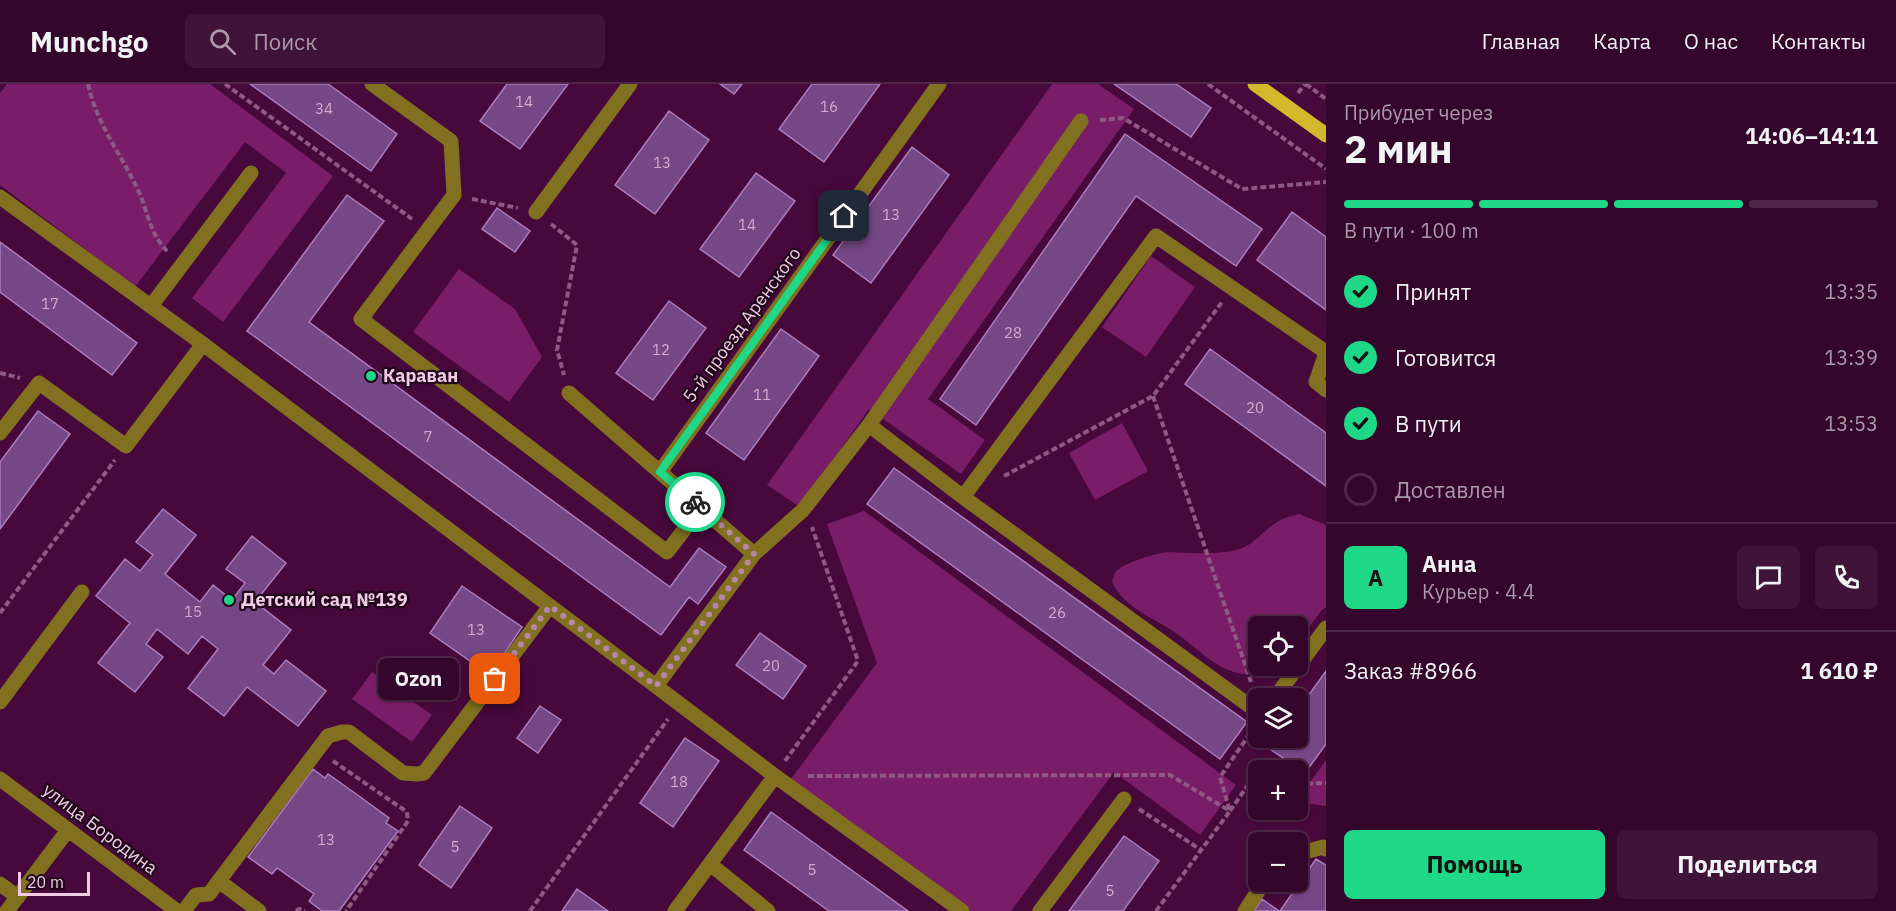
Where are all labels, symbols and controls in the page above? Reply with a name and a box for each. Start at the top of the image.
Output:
search box [185,14,605,68]
text: Munchgo [30,23,149,60]
icon: search [206,25,239,58]
text: Поиск [254,27,317,56]
text: Главная [1482,27,1560,55]
text: Карта [1593,27,1651,55]
text: О нас [1684,27,1738,55]
text: Контакты [1771,27,1866,55]
house number: 14 [515,92,533,111]
house number: 16 [820,97,838,116]
house number: 34 [315,99,333,118]
text: Прибудет через [1344,99,1493,126]
text: 14:06–14:11 [1745,121,1878,150]
text: 2 мин [1344,123,1453,174]
house number: 13 [653,153,671,172]
pin [818,190,869,241]
icon: home [827,199,860,232]
house number: 13 [882,205,900,224]
house number: 14 [738,215,756,234]
text: В пути · 100 m [1344,217,1479,244]
street label: 5-й проезд Аренского [678,243,806,407]
icon: check [1344,275,1377,308]
text: Принят [1395,277,1471,306]
text: 13:35 [1824,278,1878,305]
house number: 17 [41,294,59,313]
house number: 28 [1004,323,1022,342]
house number: 12 [652,340,670,359]
icon: check [1344,341,1377,374]
text: Готовится [1395,343,1496,372]
text: 13:39 [1824,344,1878,371]
place label: Караван [383,364,458,387]
marker: Караван [364,369,378,383]
house number: 11 [753,385,771,404]
house number: 20 [1246,398,1264,417]
icon: check [1344,407,1377,440]
text: В пути [1395,409,1462,438]
text: 13:53 [1824,410,1878,437]
house number: 7 [423,427,433,446]
courier [665,472,725,532]
text: Доставлен [1395,475,1506,504]
icon: bike [679,486,712,519]
button: chat [1737,546,1800,609]
button: phone [1815,546,1878,609]
text: Анна [1422,549,1477,578]
text: А [1368,563,1383,592]
text: Курьер · 4.4 [1422,578,1535,605]
place label: Детский сад №139 [241,588,408,611]
marker: Детский сад №139 [222,593,236,607]
house number: 15 [184,602,202,621]
house number: 26 [1048,603,1066,622]
map controls [1248,616,1308,892]
button: locate [1248,616,1308,676]
house number: 13 [467,620,485,639]
pin [469,653,520,704]
house number: 20 [762,656,780,675]
text: Заказ #8966 [1344,656,1477,685]
text: 1 610 ₽ [1800,656,1878,685]
callout: Ozon [378,658,459,700]
icon: bag [478,662,511,695]
text: Ozon [395,665,442,692]
button: layers [1248,688,1308,748]
button: + [1248,760,1308,820]
house number: 18 [670,772,688,791]
street label: улица Бородина [38,778,162,879]
house number: 13 [317,830,335,849]
button: Помощь [1344,830,1605,899]
button: Поделиться [1617,830,1878,899]
button: − [1248,832,1308,892]
house number: 5 [450,837,460,856]
house number: 5 [807,860,817,879]
scale bar [18,869,90,896]
text: 20 m [27,872,64,892]
house number: 5 [1105,881,1115,900]

